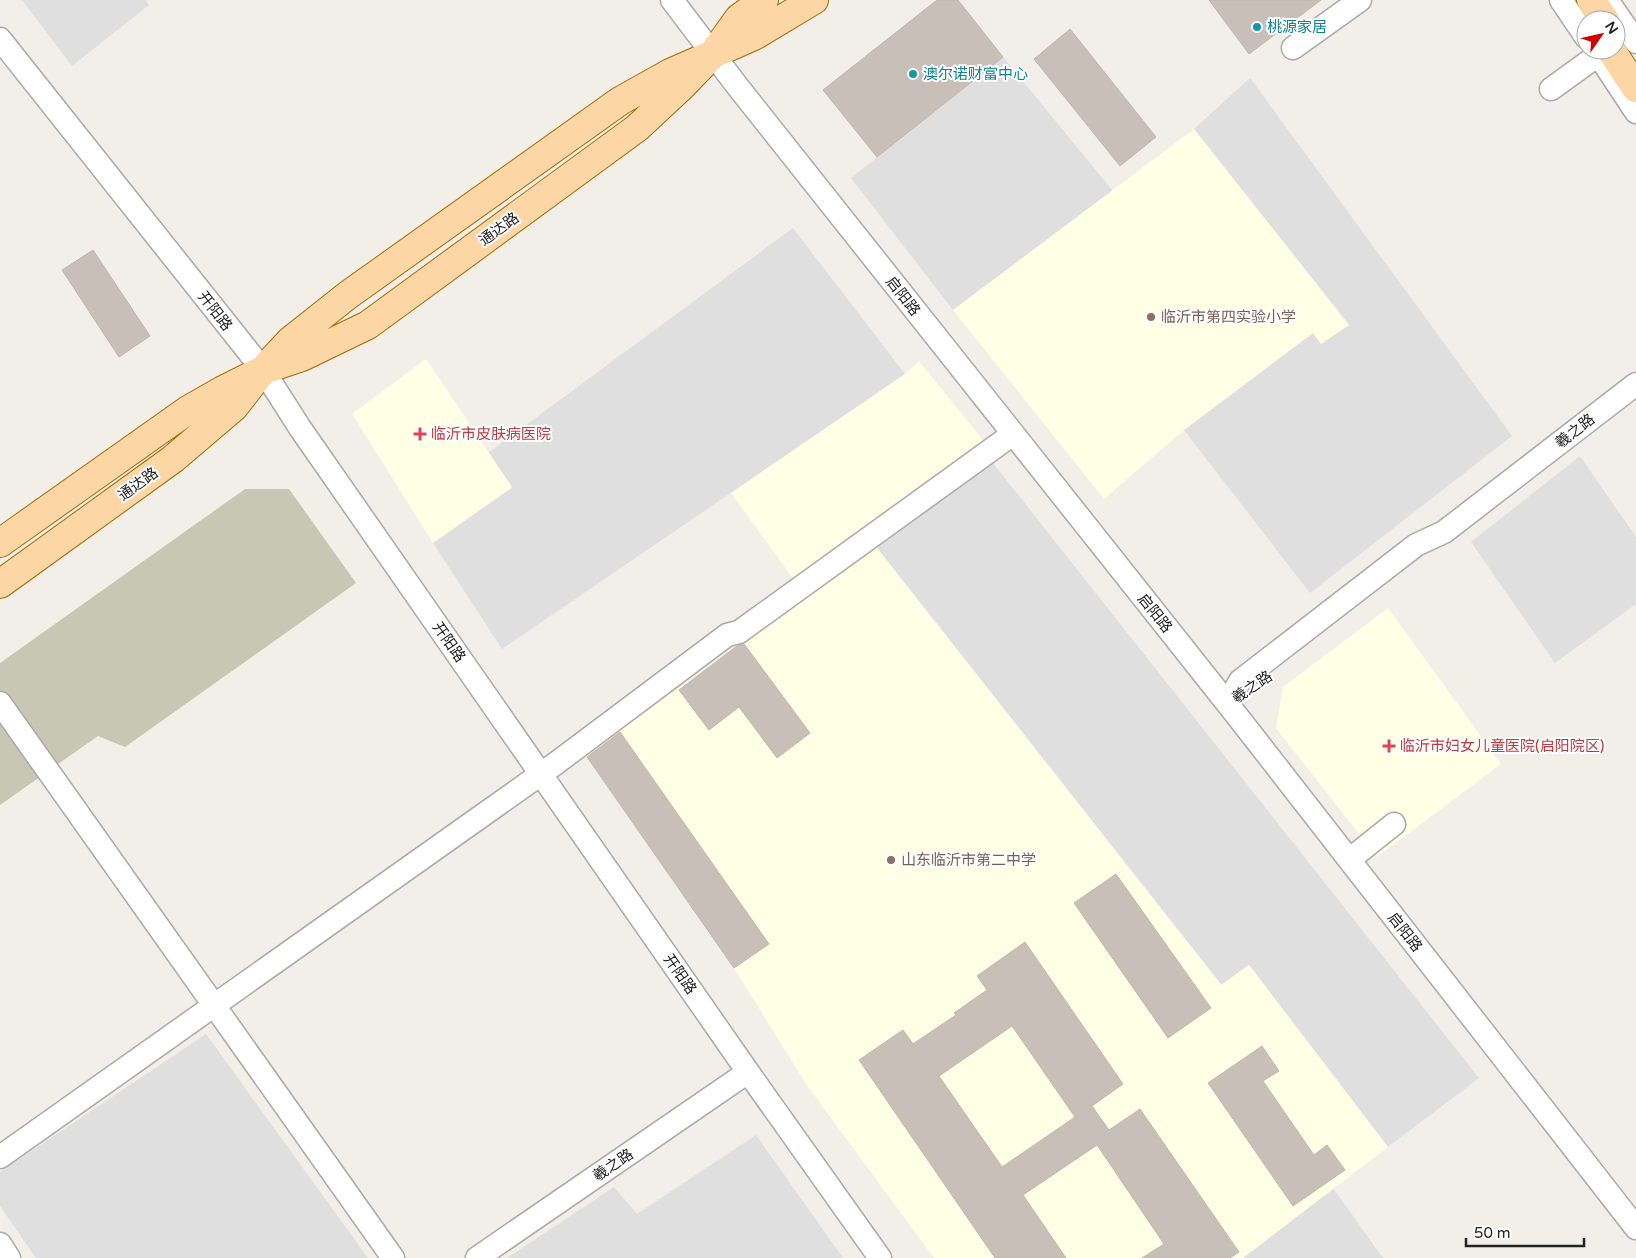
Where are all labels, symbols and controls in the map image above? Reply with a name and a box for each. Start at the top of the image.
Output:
north arrow [1576,10,1626,60]
place label: 桃源家居 [1267,18,1327,36]
text: N [1601,19,1622,37]
marker: 桃源家居 [1251,21,1263,33]
place label: 澳尔诺财富中心 [923,65,1028,83]
marker: 澳尔诺财富中心 [907,68,919,80]
street label: 通达路 [476,208,522,250]
street label: 启阳路 [882,273,924,319]
street label: 开阳路 [194,288,236,334]
place label: 临沂市第四实验小学 [1161,308,1296,326]
marker: 临沂市第四实验小学 [1145,311,1157,323]
street label: 羲之路 [1552,410,1598,452]
place label: 临沂市皮肤病医院 [431,425,551,443]
marker: 临沂市皮肤病医院 [413,427,427,441]
street label: 通达路 [115,463,161,505]
street label: 启阳路 [1134,590,1176,636]
street label: 开阳路 [429,618,469,666]
street label: 羲之路 [1228,667,1276,707]
place label: 临沂市妇女儿童医院(启阳院区) [1400,737,1604,755]
marker: 临沂市妇女儿童医院(启阳院区) [1382,739,1396,753]
place label: 山东临沂市第二中学 [901,851,1036,869]
marker: 山东临沂市第二中学 [885,854,897,866]
street label: 启阳路 [1384,909,1426,955]
street label: 开阳路 [660,950,700,998]
street label: 羲之路 [589,1145,637,1185]
scale bar [1466,1216,1584,1248]
text: 50 m [1474,1224,1511,1242]

